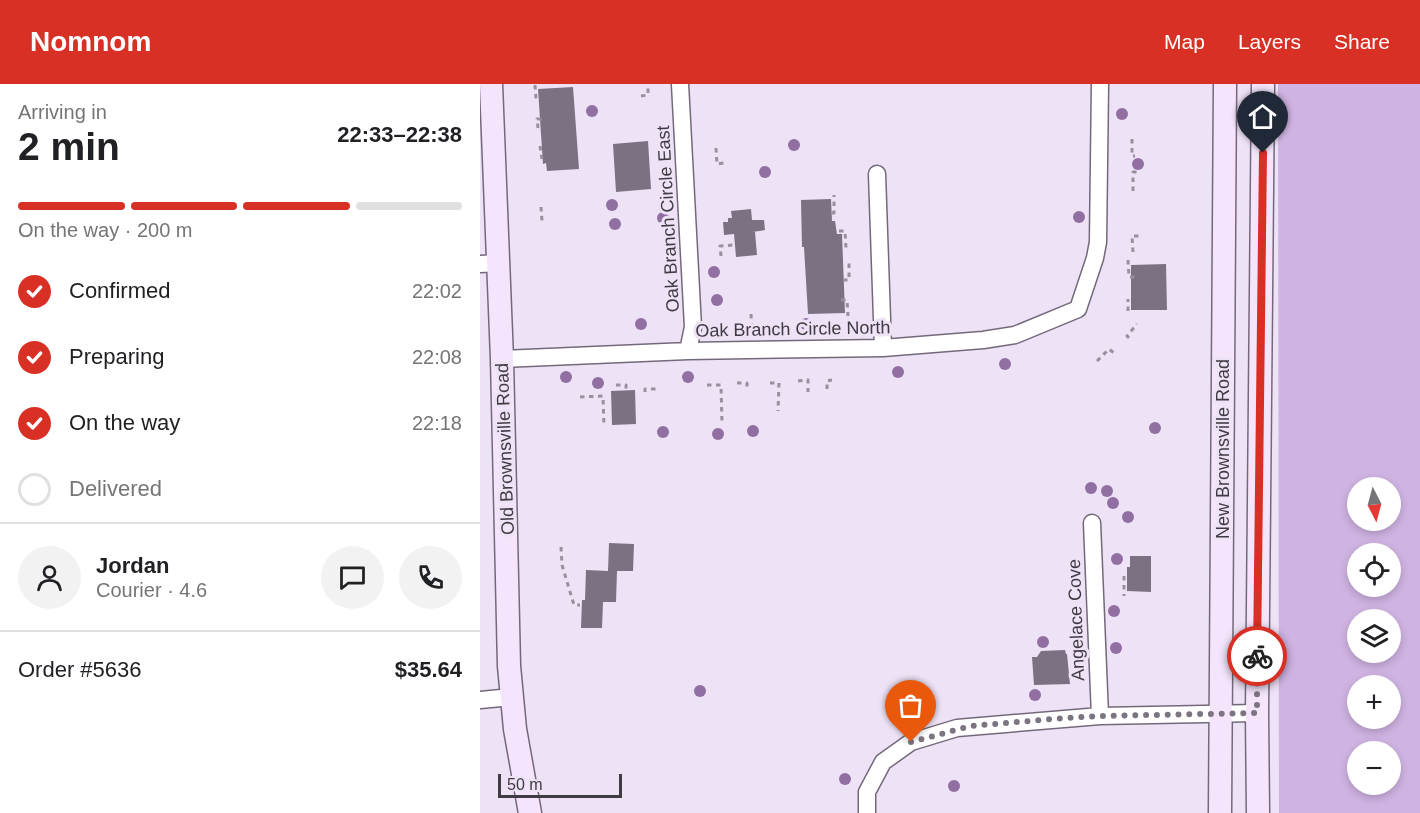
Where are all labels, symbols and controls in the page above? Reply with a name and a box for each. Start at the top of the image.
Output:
text: Nomnom [30,26,151,57]
text: Map [1164,30,1205,53]
text: Layers [1238,30,1301,53]
text: Share [1334,30,1390,53]
pin [1237,91,1288,153]
icon: home [1246,100,1279,133]
text: Arriving in [18,101,107,123]
text: 22:33–22:38 [337,122,462,147]
text: 2 min [18,125,120,168]
street label: Oak Branch Circle East [653,125,683,313]
text: On the way · 200 m [18,219,193,241]
icon: check [18,275,51,308]
text: Confirmed [69,278,170,303]
text: 22:02 [412,280,462,302]
street label: Oak Branch Circle North [695,317,891,341]
icon: check [18,341,51,374]
text: Preparing [69,344,164,369]
text: 22:08 [412,346,462,368]
street label: New Brownsville Road [1213,359,1233,539]
street label: Old Brownsville Road [492,363,518,535]
icon: check [18,407,51,440]
text: On the way [69,410,180,435]
text: 22:18 [412,412,462,434]
text: Delivered [69,476,162,501]
north arrow [1347,477,1401,531]
map controls [1347,477,1401,795]
button: locate [1347,543,1401,597]
button: person [18,546,81,609]
button: chat [321,546,384,609]
button: phone [399,546,462,609]
text: Jordan [96,553,169,578]
street label: Angelace Cove [1064,559,1088,681]
text: Courier · 4.6 [96,579,207,601]
button: layers [1347,609,1401,663]
courier [1227,626,1287,686]
icon: bike [1241,640,1274,673]
text: Order #5636 [18,657,142,682]
text: $35.64 [395,657,462,682]
button: + [1347,675,1401,729]
pin [885,680,936,742]
icon: bag [894,689,927,722]
button: − [1347,741,1401,795]
scale bar [498,771,622,798]
text: 50 m [507,776,543,793]

